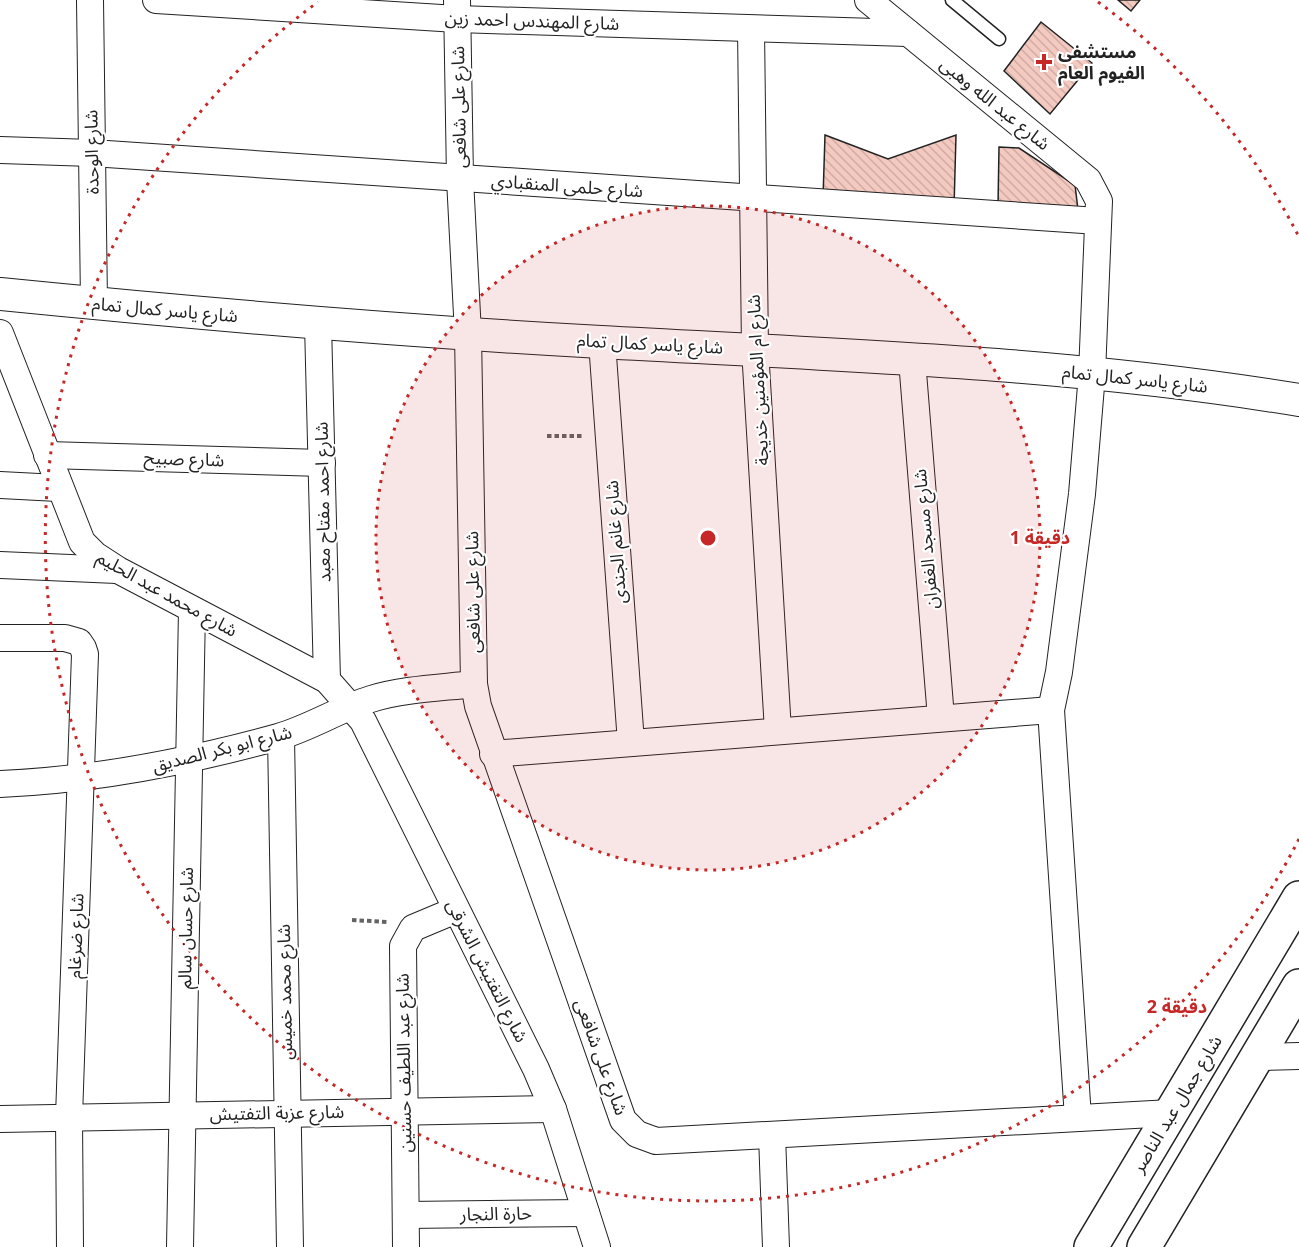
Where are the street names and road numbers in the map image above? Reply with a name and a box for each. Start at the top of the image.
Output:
street label: شارع المهندس احمد زين [444,5,620,38]
street label: شارع على شافعى [445,46,474,168]
street label: شارع عبد الله وهبى [934,51,1056,157]
street label: شارع الوحدة [78,109,107,195]
street label: شارع حلمى المنقبادي [490,168,644,205]
street label: شارع ياسر كمال تمام [91,291,239,330]
street label: شارع ام المؤمنين خديجة [741,294,776,466]
street label: شارع ياسر كمال تمام [576,327,724,362]
street label: شارع ياسر كمال تمام [1061,358,1209,401]
street label: شارع احمد مفتاح معبد [309,422,338,582]
street label: شارع صبيح [143,445,225,474]
street label: شارع مسجد الغفران [907,468,946,610]
street label: شارع غانم الجندى [599,479,634,605]
street label: شارع على شافعى [459,531,488,653]
street label: شارع محمد عبد الحليم [91,544,242,644]
street label: شارع ابو بكر الصديق [149,719,295,780]
street label: شارع حسان سالم [172,867,201,989]
street label: شارع ضرغام [62,893,91,979]
street label: شارع التفتيش الشرقى [439,895,534,1048]
street label: شارع محمد خميس [271,924,300,1060]
street label: شارع عبد اللطيف حسنين [389,973,420,1153]
street label: شارع على شافعى [567,995,634,1119]
street label: شارع جمال عبد الناصر [1125,1030,1229,1179]
street label: شارع عزبة التفتيش [210,1099,344,1128]
street label: حارة النجار [459,1200,532,1226]

